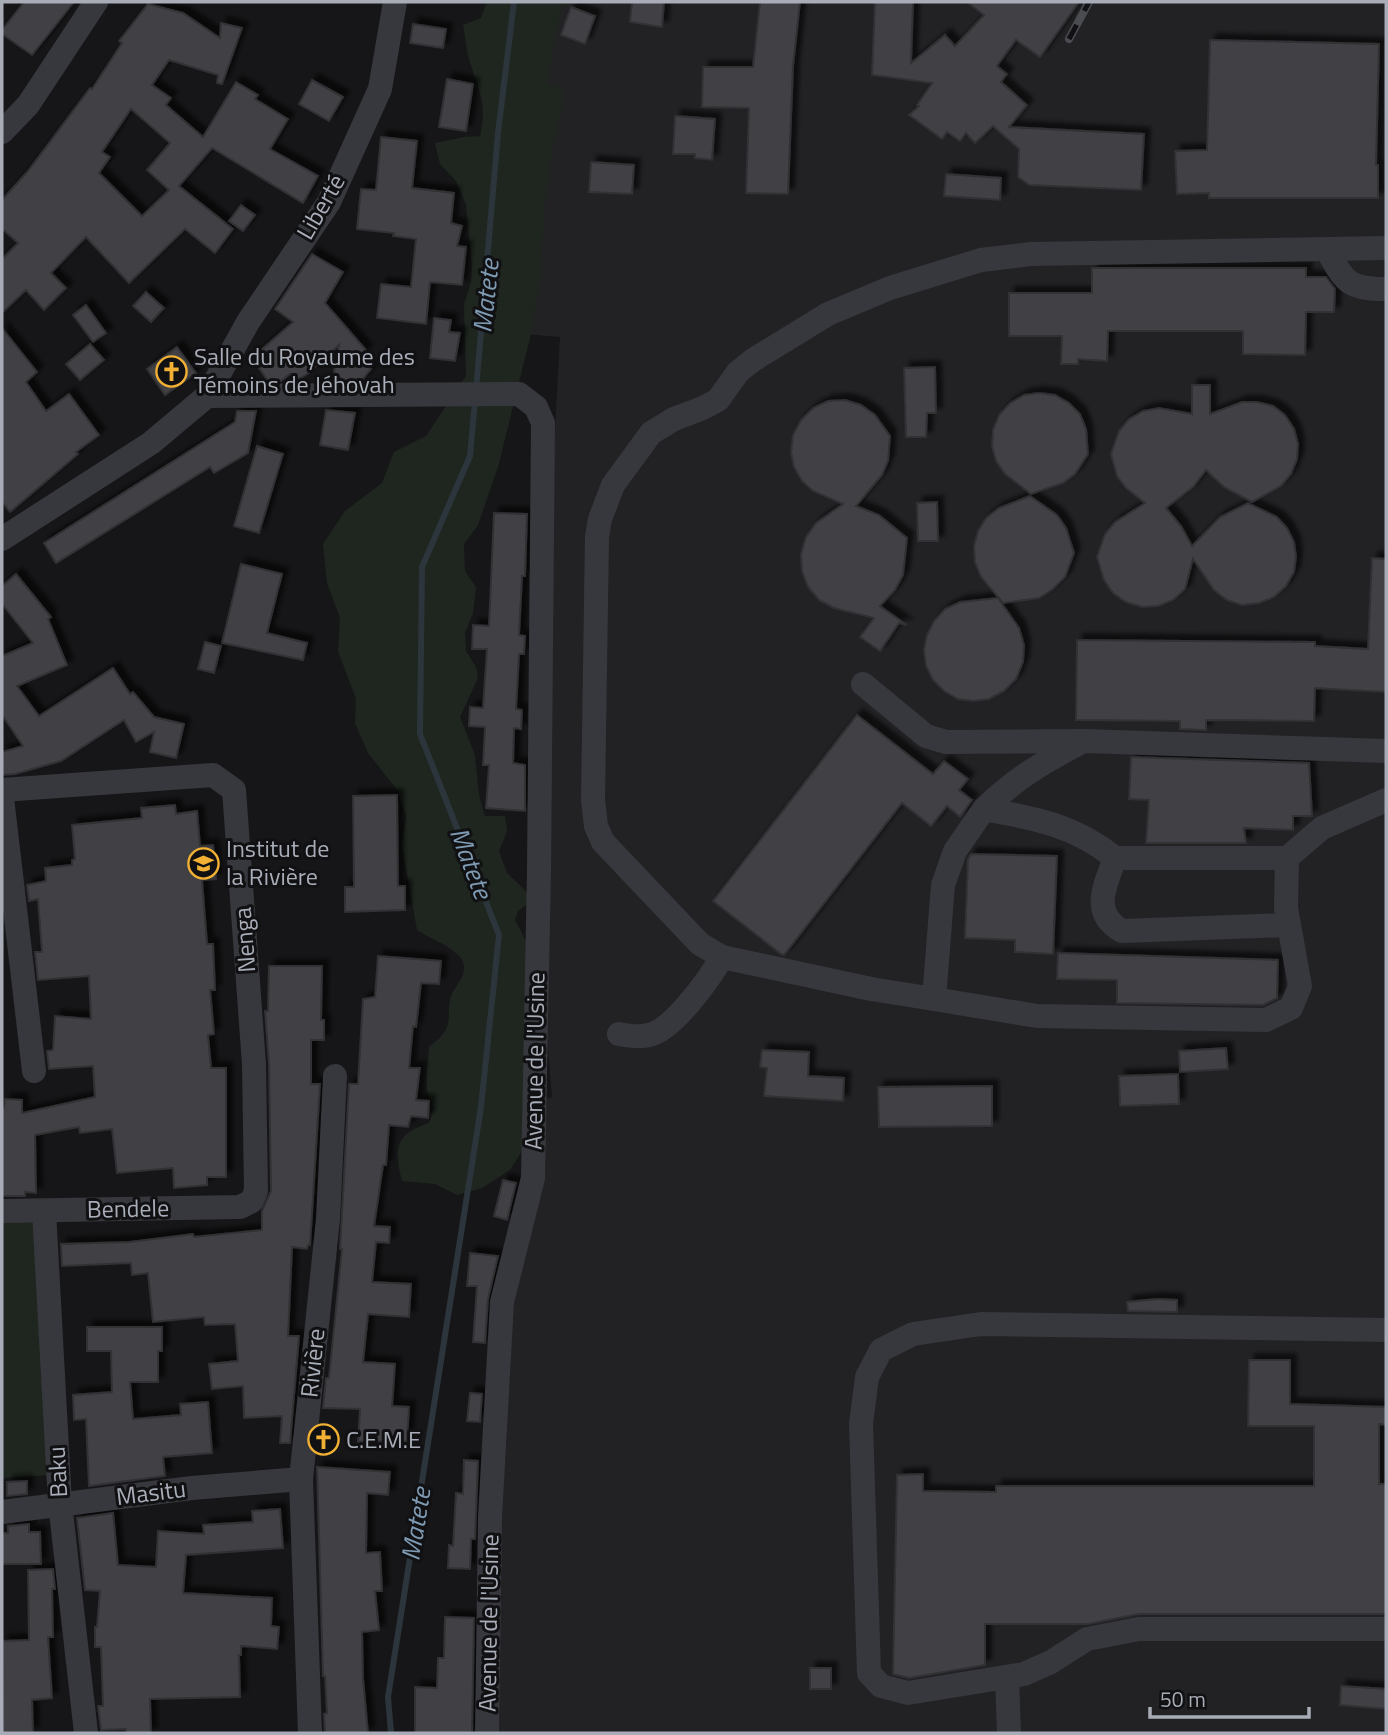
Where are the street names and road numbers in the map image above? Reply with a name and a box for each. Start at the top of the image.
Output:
street label: Liberté [287,167,353,246]
street label: Nenga [224,906,264,974]
street label: Avenue de l'Usine [514,972,554,1150]
street label: Bendele [87,1189,169,1227]
street label: Rivière [290,1327,334,1399]
street label: Baku [38,1446,76,1498]
street label: Masitu [114,1470,188,1514]
street label: Avenue de l'Usine [468,1534,508,1712]

